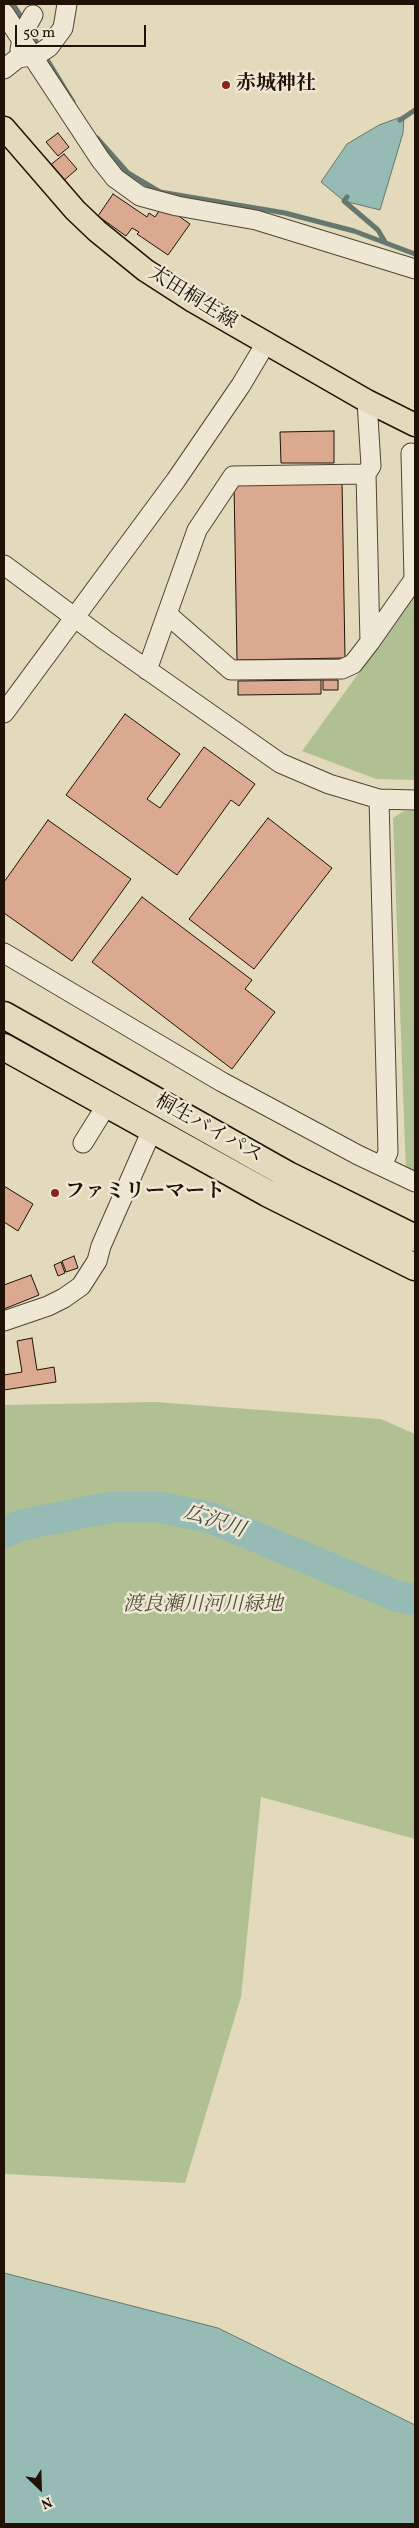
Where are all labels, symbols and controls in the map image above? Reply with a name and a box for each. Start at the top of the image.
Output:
scale bar [18,15,149,47]
text: 50 m [23,23,55,44]
place label: 赤城神社 [236,73,316,97]
marker: 赤城神社 [220,79,232,91]
street label: 太田桐生線 [143,262,241,336]
street label: 桐生バイパス [150,1090,266,1170]
place label: ファミリーマート [65,1181,225,1205]
marker: ファミリーマート [49,1187,61,1199]
water label: 広沢川 [180,1501,248,1545]
park label: 渡良瀬川河川緑地 [123,1594,283,1618]
north arrow [15,2463,65,2513]
text: N [38,2491,55,2513]

